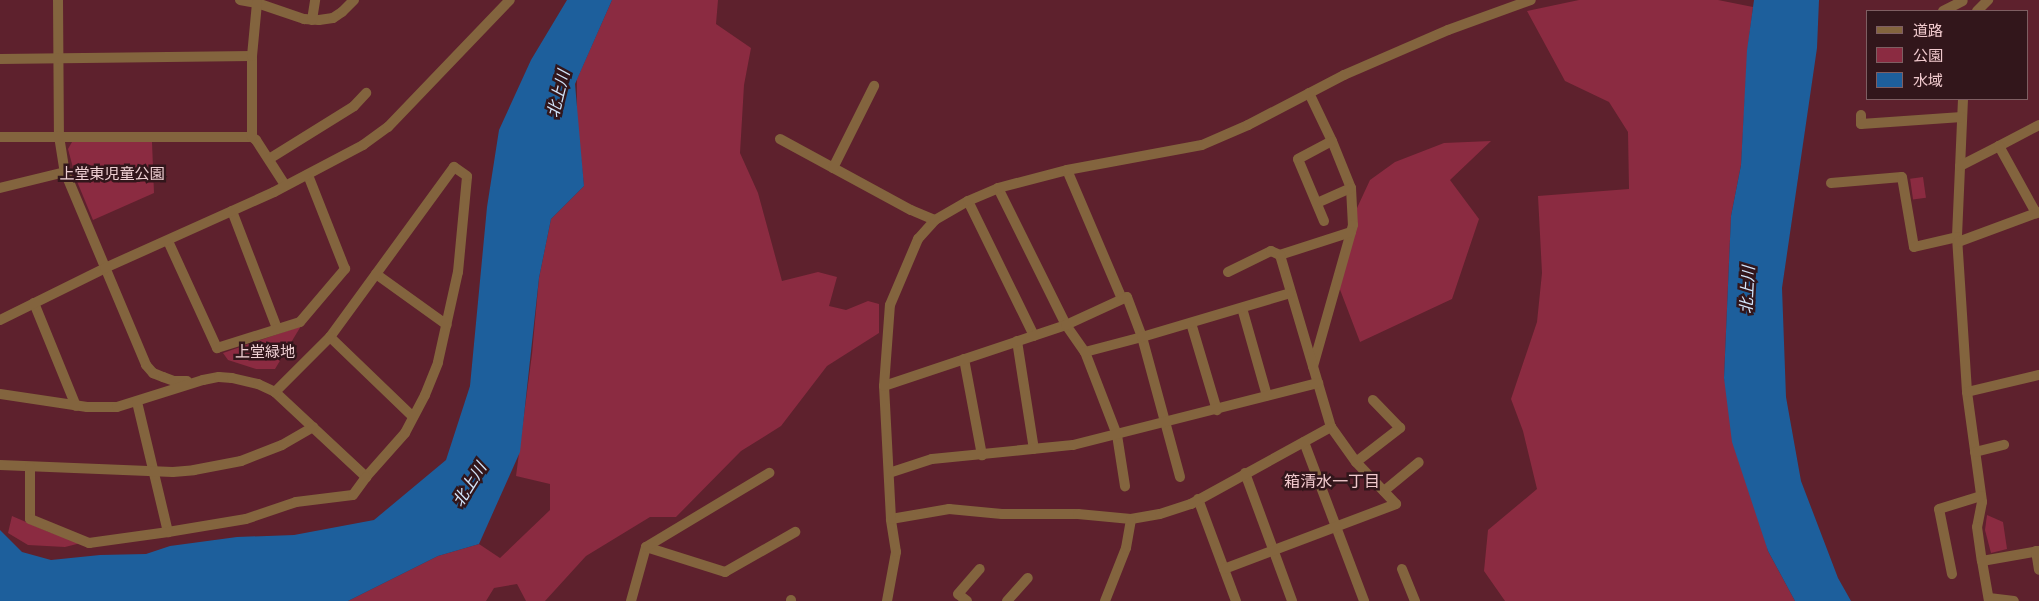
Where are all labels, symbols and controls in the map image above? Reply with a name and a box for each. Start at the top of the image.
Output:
legend [1866,10,2029,100]
text: 道路 [1913,22,1943,40]
text: 公園 [1913,47,1943,65]
water label: 北上川 [544,68,574,120]
text: 水域 [1913,72,1943,90]
park label: 上堂東児童公園 [60,166,164,184]
water label: 北上川 [1737,266,1759,314]
park label: 上堂緑地 [235,344,295,362]
water label: 北上川 [449,460,491,510]
district label: 箱清水一丁目 [1284,472,1380,492]

